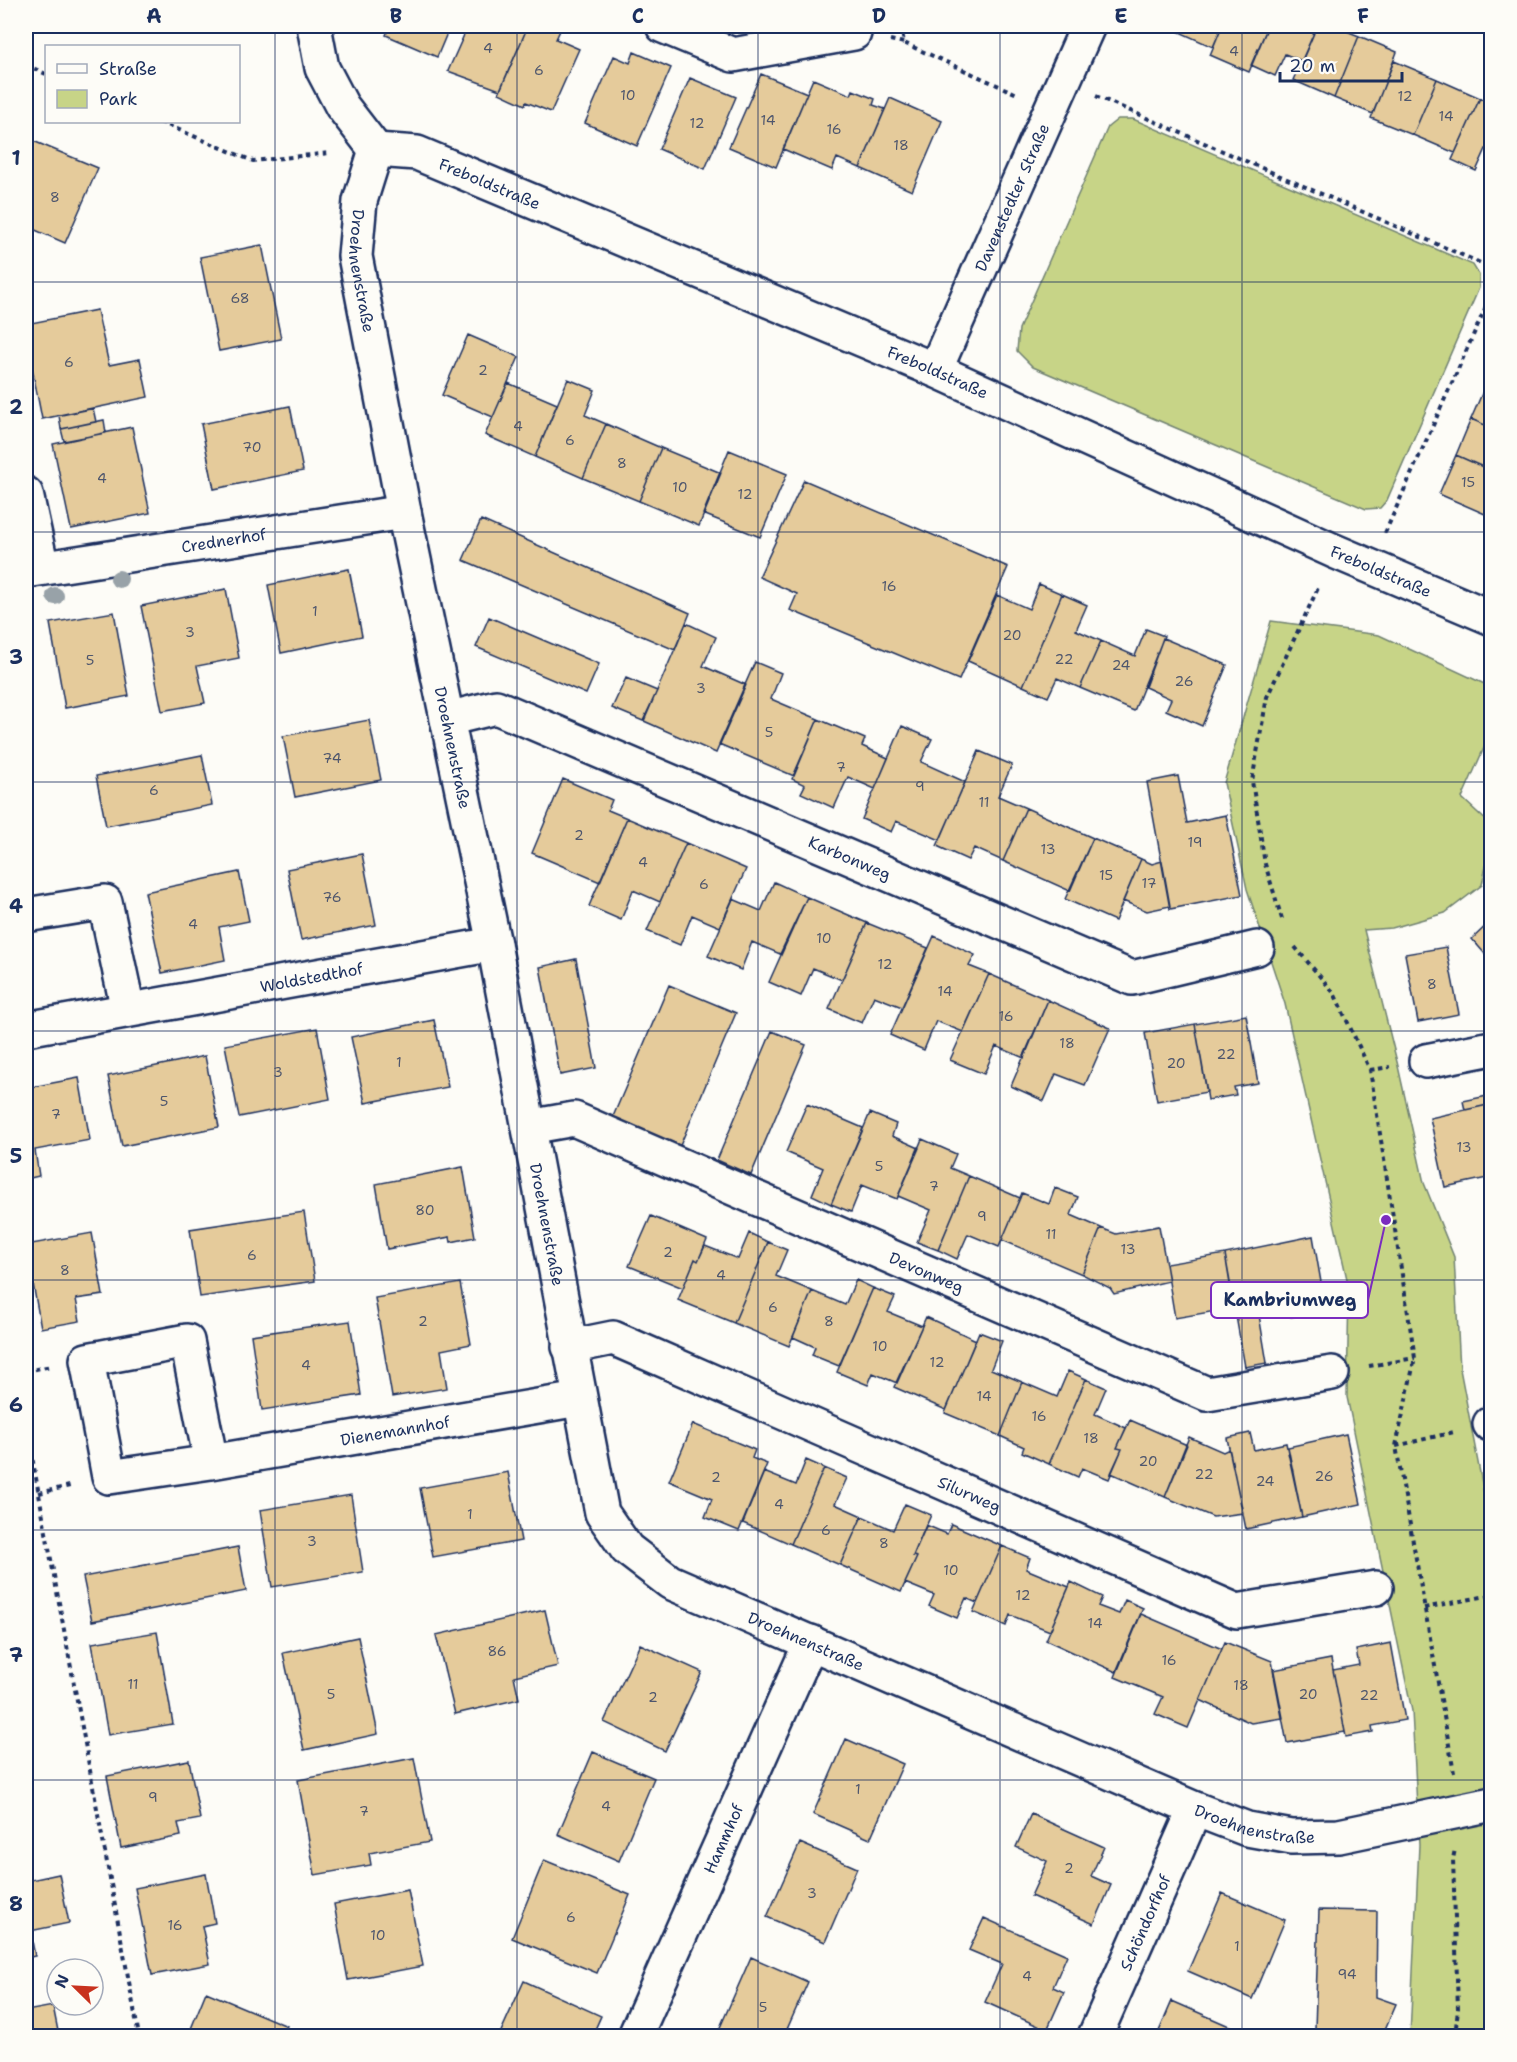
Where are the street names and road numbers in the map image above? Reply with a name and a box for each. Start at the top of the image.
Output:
street label: Davenstedter Straße [970,120,1054,275]
street label: Freboldstraße [436,153,544,214]
street label: Droehnenstraße [344,208,380,334]
street label: Freboldstraße [884,341,992,403]
street label: Crednerhof [180,523,269,557]
street label: Freboldstraße [1327,540,1435,602]
street label: Droehnenstraße [430,685,476,811]
street label: Karbonweg [805,831,894,885]
street label: Woldstedthof [258,957,366,997]
street label: Droehnenstraße [525,1161,569,1287]
street label: Devonweg [886,1247,967,1298]
street label: Dienemannhof [339,1411,453,1450]
street label: Silurweg [935,1471,1004,1517]
street label: Droehnenstraße [745,1606,867,1675]
street label: Droehnenstraße [1191,1799,1315,1848]
street label: Hammhof [698,1800,748,1877]
street label: Schöndorfhof [1115,1870,1176,1974]

